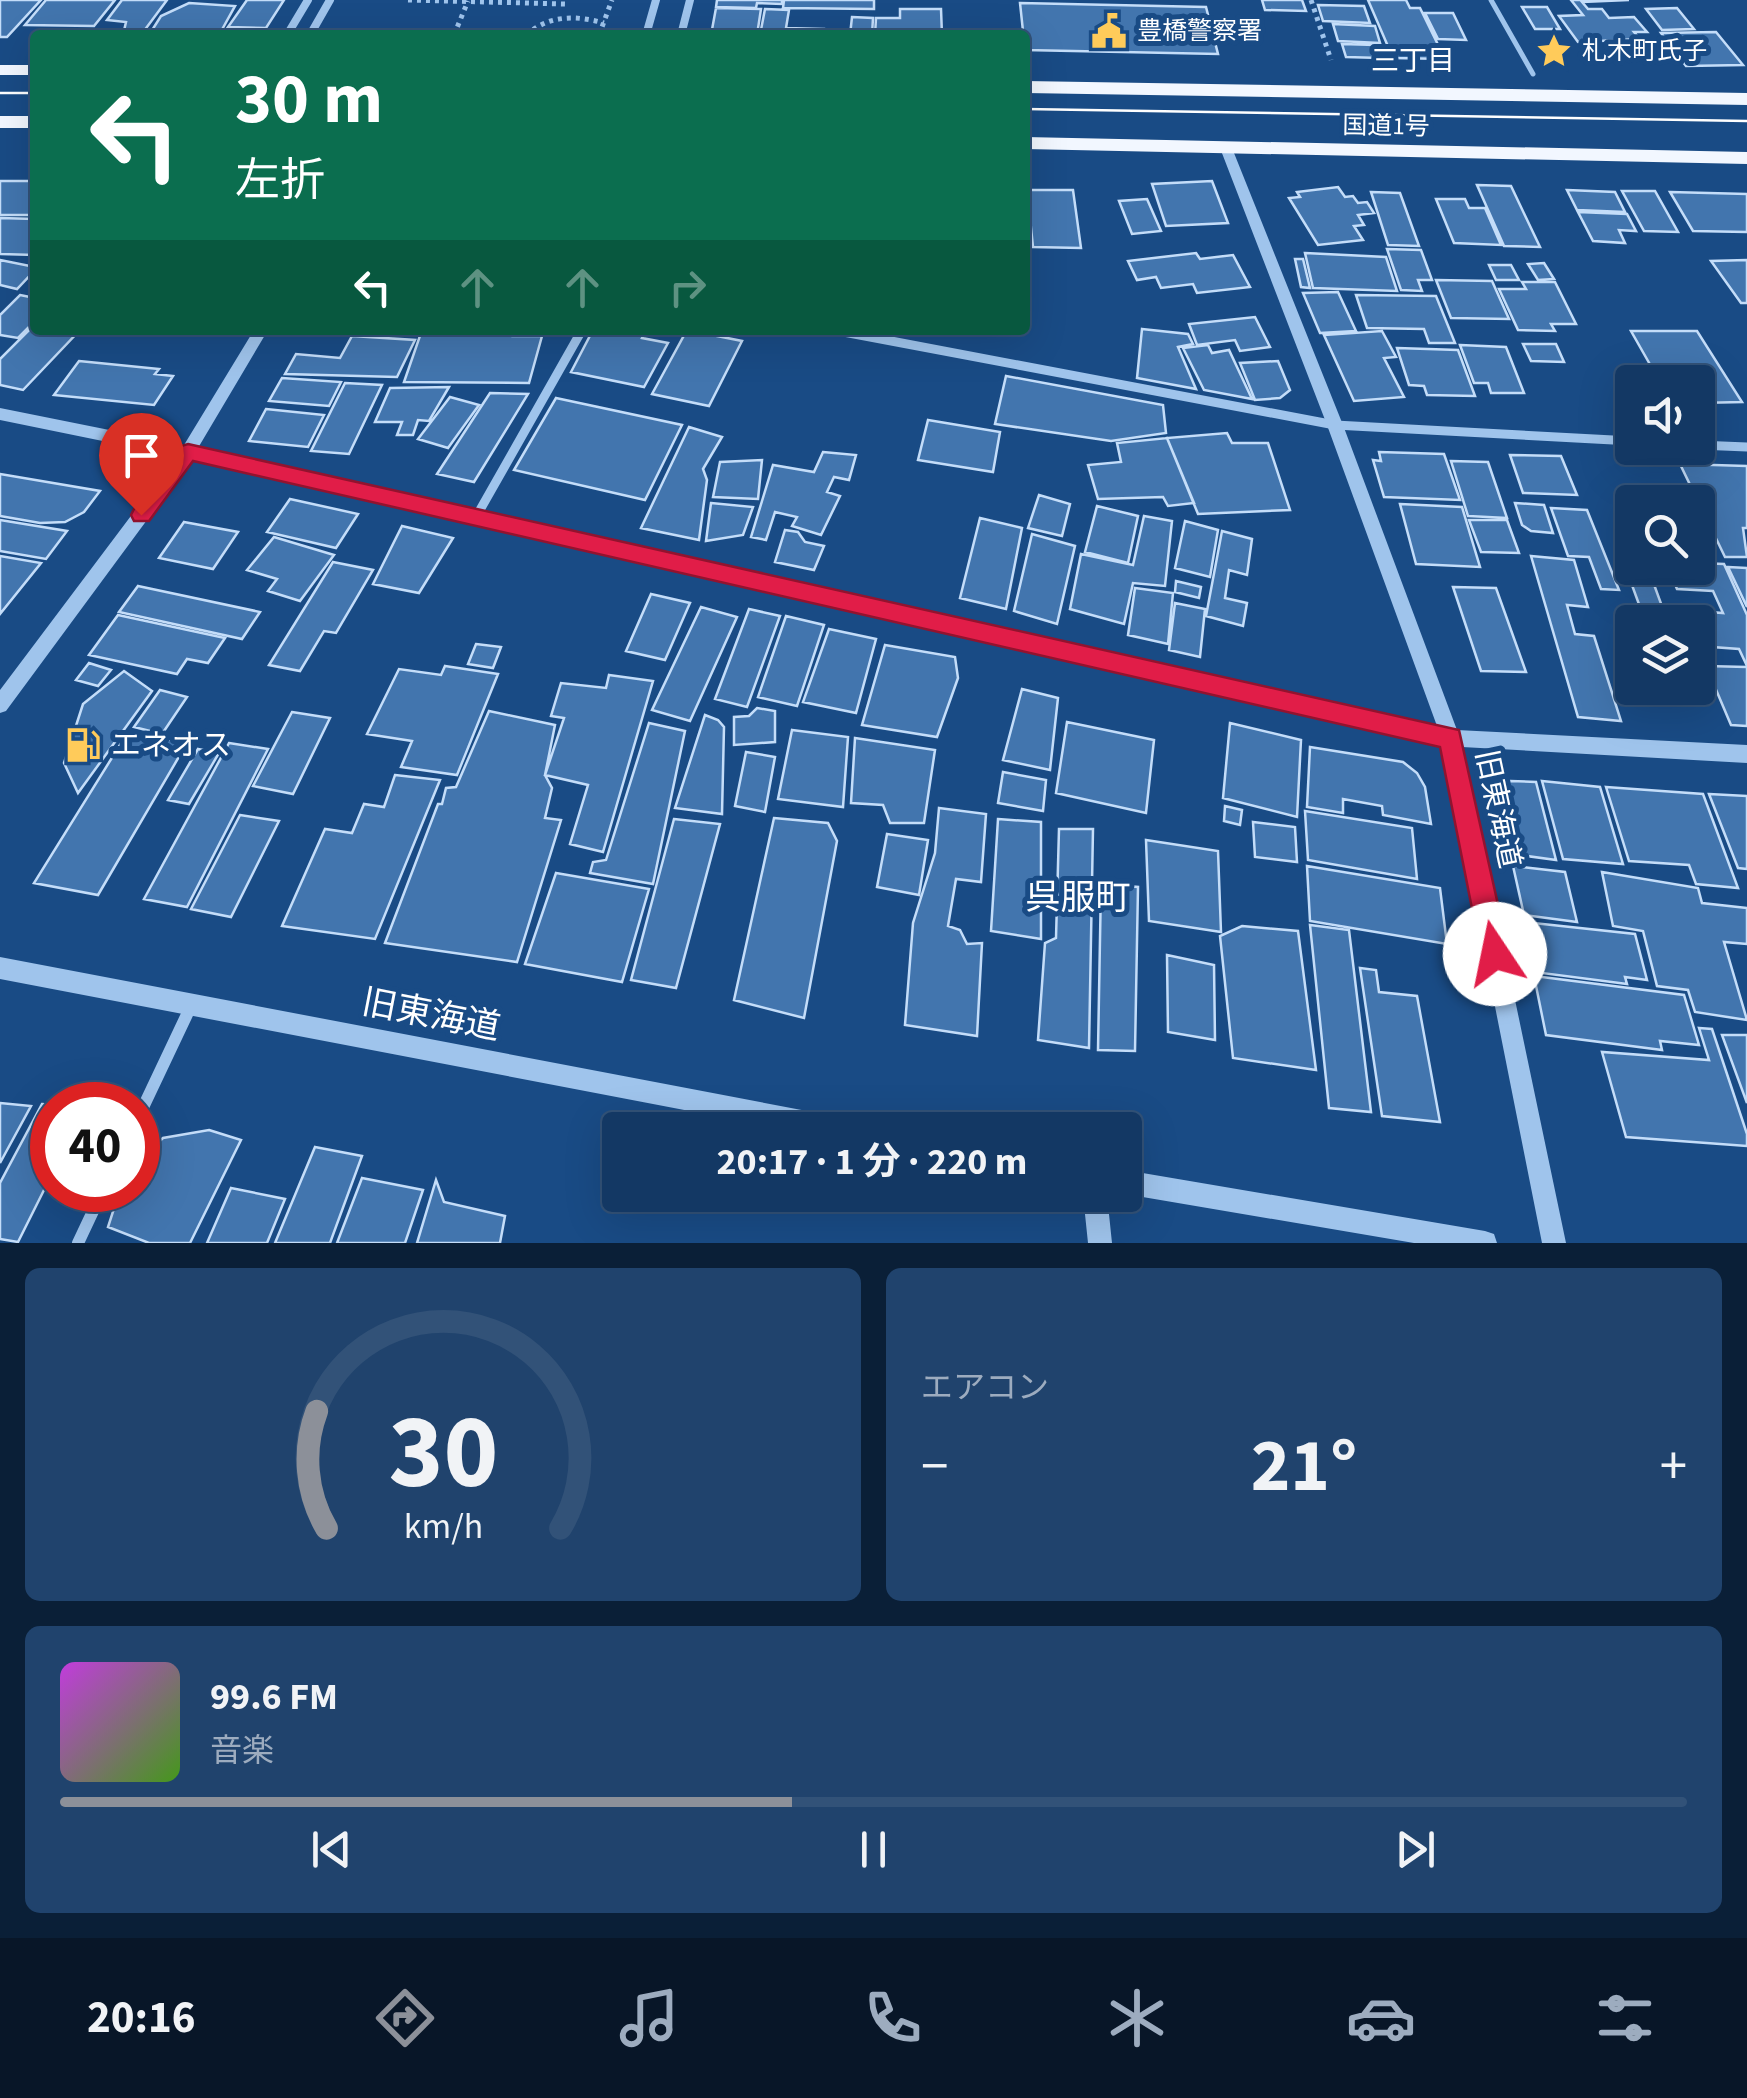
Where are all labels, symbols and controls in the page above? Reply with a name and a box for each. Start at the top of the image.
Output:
public building icon: 豊橋警察署 [1090,12,1128,50]
place label: 豊橋警察署 [1137,13,1262,49]
place icon: 札木町氏子 [1535,32,1573,70]
place label: 札木町氏子 [1582,33,1707,69]
district label: 三丁目 [1371,41,1455,81]
text: 30 m [235,50,383,150]
icon: left [70,70,200,200]
street label: 国道1号 [1342,107,1430,145]
text: 左折 [235,149,325,213]
icon: left [345,260,400,315]
icon: ahead [450,260,505,315]
icon: ahead [555,260,610,315]
icon: right [660,260,715,315]
map controls [1615,365,1715,705]
button: sound [1615,365,1715,465]
pin [99,413,184,516]
icon: arrive [114,428,169,483]
button: search [1615,485,1715,585]
button: layers [1615,605,1715,705]
place label: エネオス [111,724,231,767]
fuel station icon: エネオス [64,726,102,764]
street label: 旧東海道 [1464,746,1532,872]
district label: 呉服町 [1025,873,1131,923]
position arrow [1443,902,1547,1006]
street label: 旧東海道 [358,977,504,1053]
speed limit sign: 40 [30,1082,160,1212]
text: 20:17 · 1 分 · 220 m [717,1135,1027,1189]
text: エアコン [921,1365,1049,1411]
text: 30 [388,1380,498,1528]
text: 21° [1251,1413,1357,1520]
text: − [921,1428,948,1506]
text: + [1660,1428,1687,1506]
text: km/h [403,1501,483,1552]
text: 99.6 FM [210,1670,338,1724]
text: 音楽 [210,1728,274,1774]
icon: previous [304,1822,359,1877]
icon: pause [846,1822,901,1877]
icon: next [1388,1822,1443,1877]
icon: directions [370,1983,440,2053]
icon: music [614,1983,684,2053]
icon: phone [858,1983,928,2053]
icon: climate [1102,1983,1172,2053]
icon: car [1346,1983,1416,2053]
icon: filters [1590,1983,1660,2053]
text: 20:16 [87,1986,196,2050]

